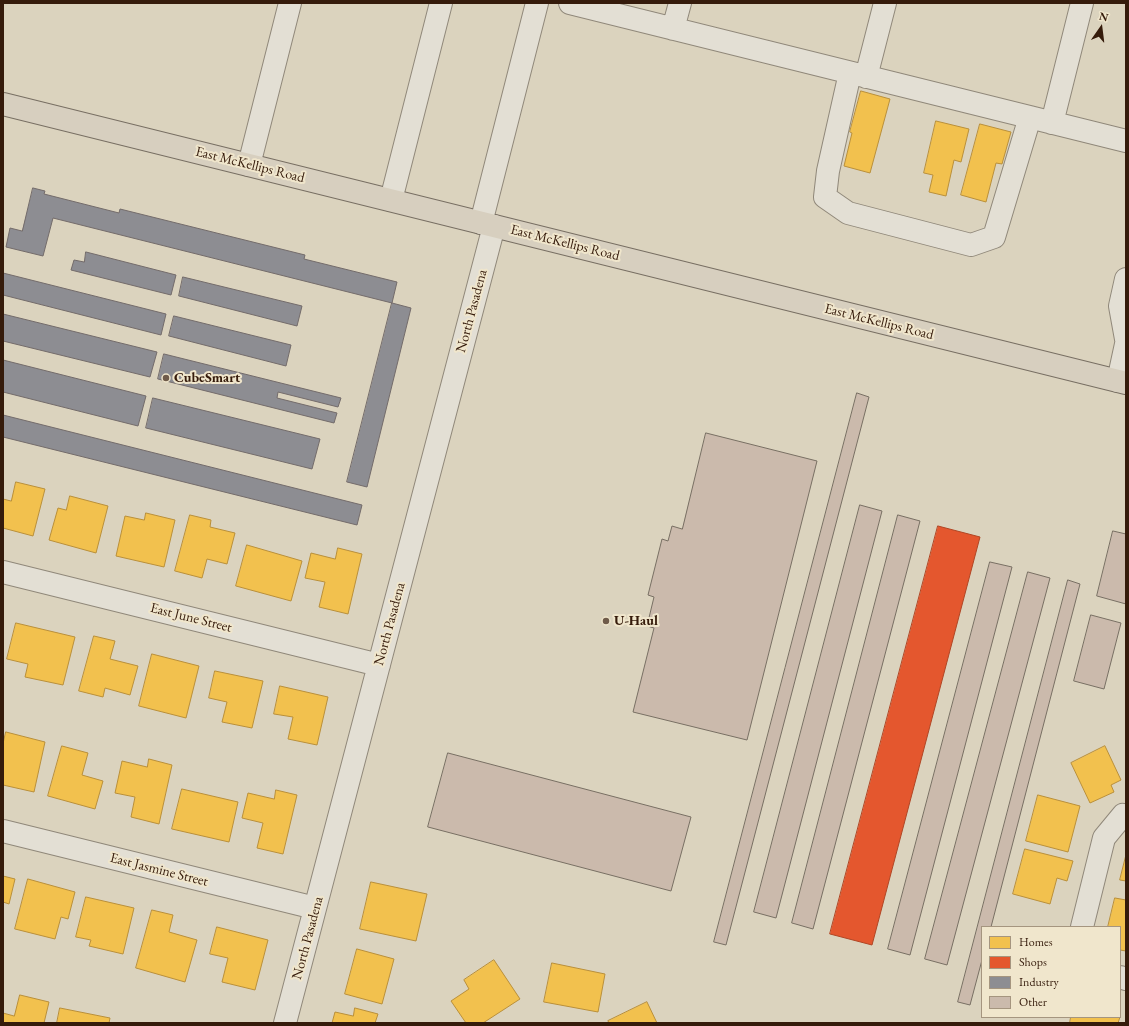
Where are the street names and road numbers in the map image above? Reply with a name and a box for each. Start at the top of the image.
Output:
street label: East McKellips Road [194,143,306,187]
street label: East McKellips Road [509,221,621,265]
street label: North Pasadena [453,268,491,354]
street label: East McKellips Road [823,300,935,344]
street label: North Pasadena [371,581,409,667]
street label: East June Street [149,600,233,636]
street label: East Jasmine Street [108,850,210,890]
street label: North Pasadena [289,895,327,981]

